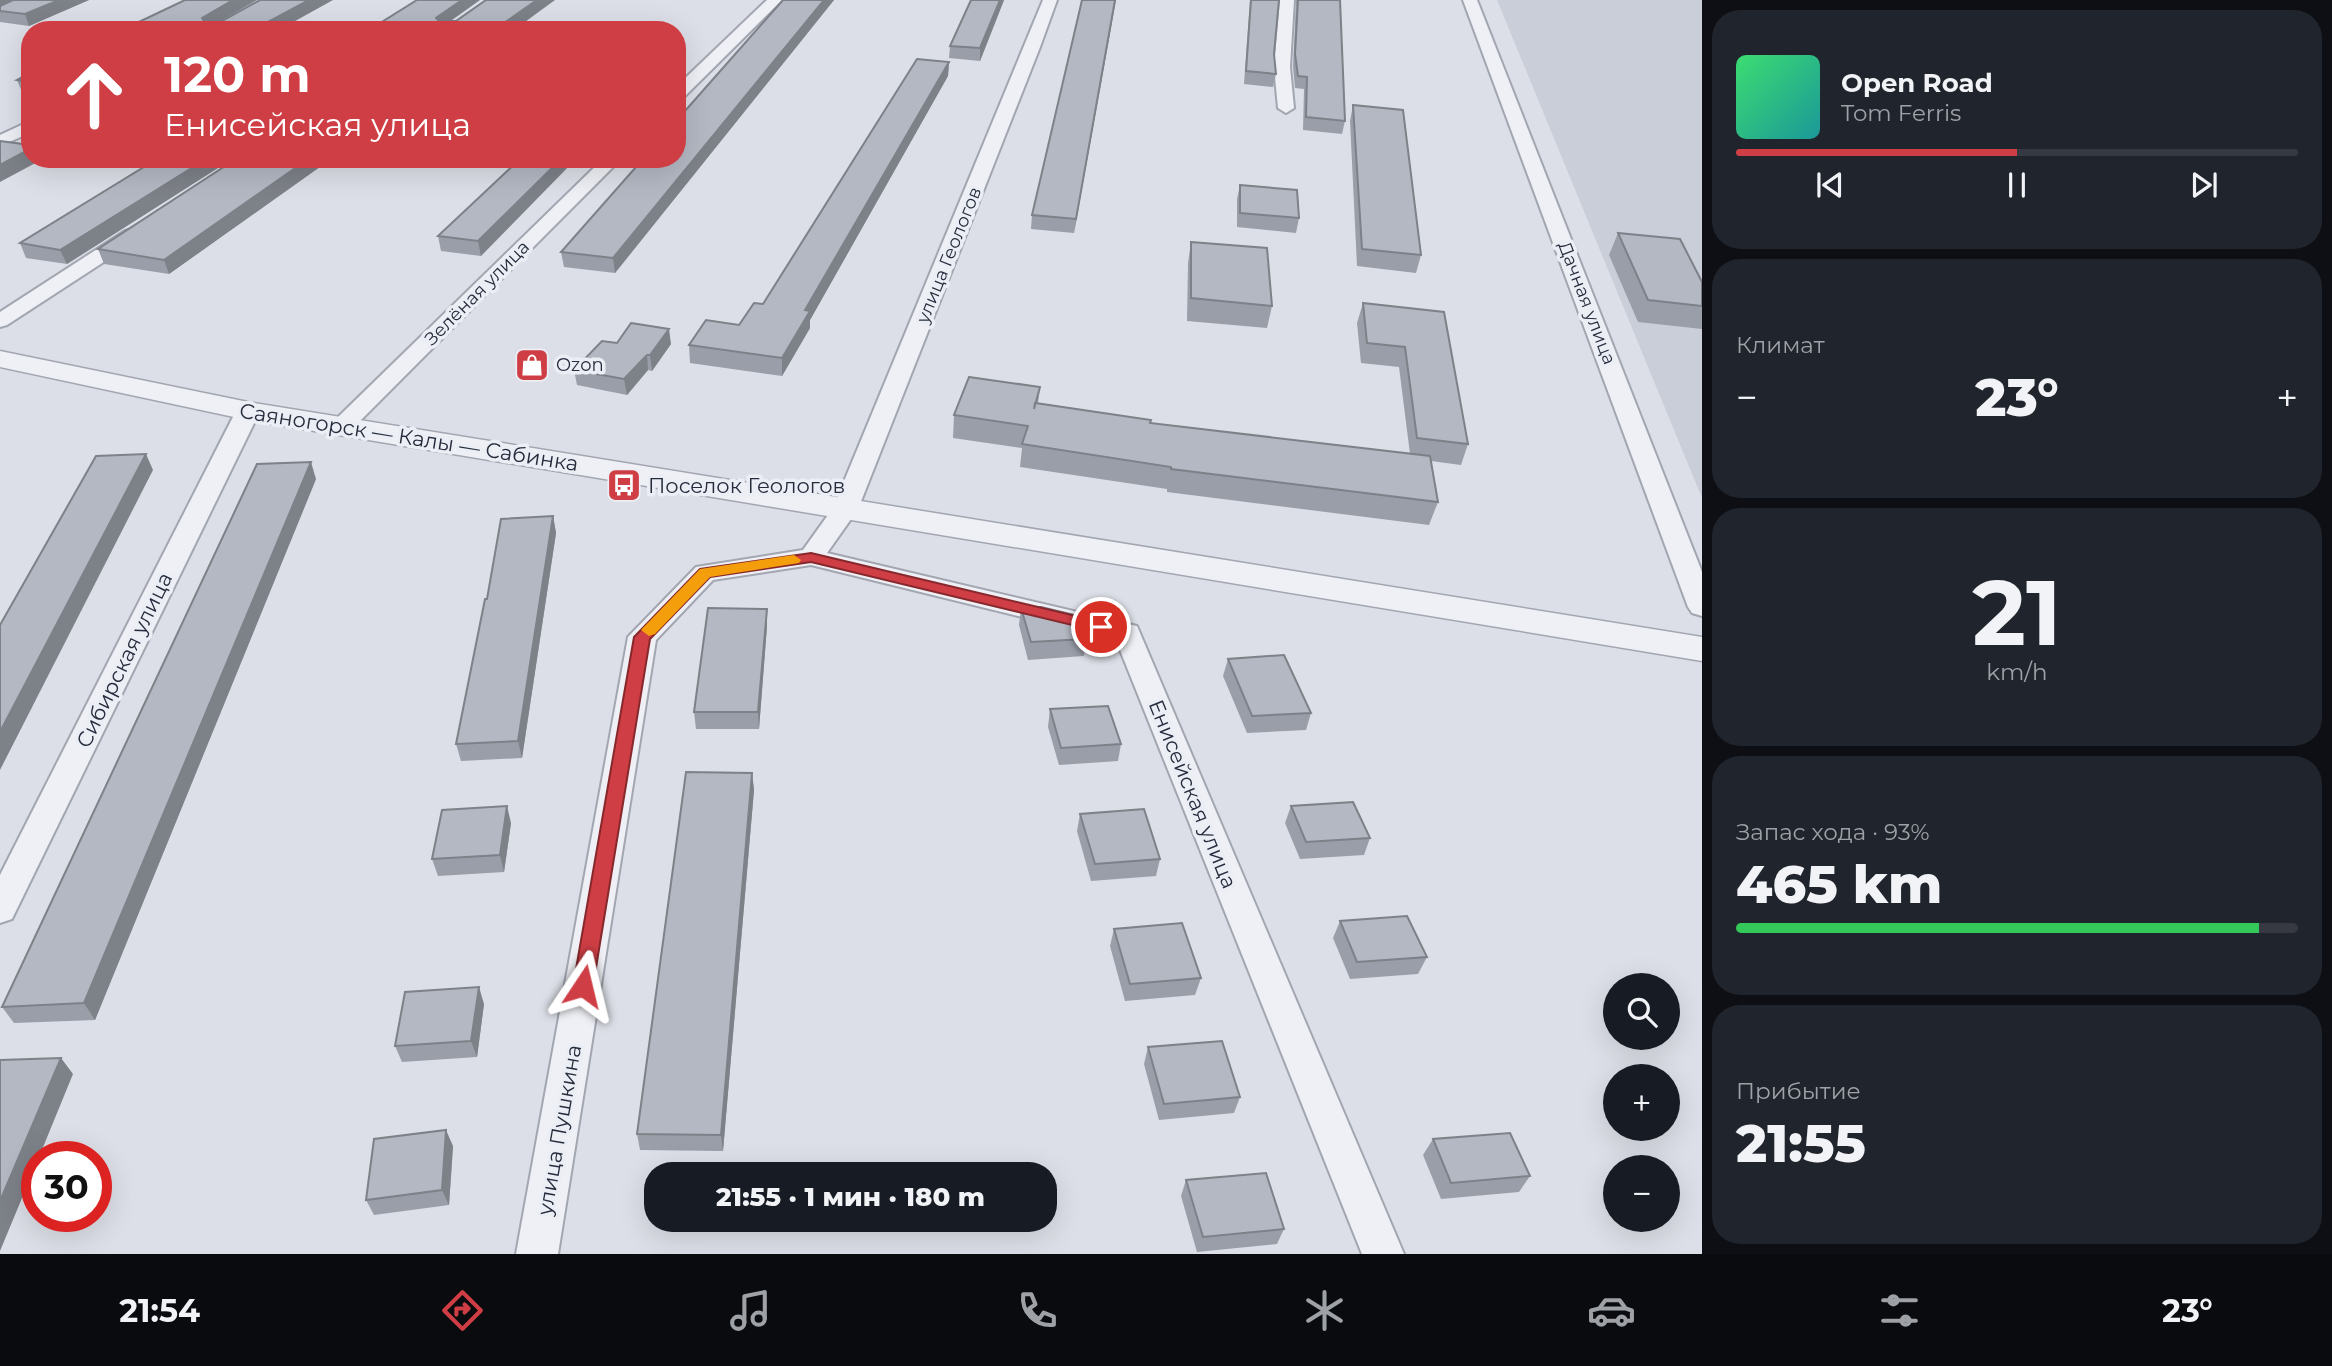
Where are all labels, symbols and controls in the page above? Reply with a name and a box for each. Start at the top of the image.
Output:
text: 120 m [164,45,311,104]
icon: ahead [49,49,140,140]
text: Open Road [1841,67,1993,99]
text: Tom Ferris [1841,99,1961,127]
text: Енисейская улица [164,105,471,144]
icon: previous [1811,166,1849,204]
icon: pause [1998,166,2036,204]
icon: next [2185,166,2223,204]
street label: улица Геологов [911,184,986,327]
street label: Зелёная улица [420,236,534,350]
street label: Дачная улица [1553,238,1621,368]
text: Климат [1736,331,1825,359]
shop icon: Ozon [513,346,551,384]
place label: Ozon [556,354,604,376]
text: 23° [1975,366,2059,429]
text: − [1736,374,1758,421]
text: + [2276,374,2298,421]
street label: Саяногорск — Калы — Сабинка [238,398,580,476]
bus stop icon: Поселок Геологов [605,466,643,504]
place label: Поселок Геологов [648,473,845,498]
text: 21 [1972,557,2062,668]
street label: Сибирская улица [71,568,177,752]
pin [1071,597,1131,657]
icon: arrive [1082,608,1120,646]
text: km/h [1986,658,2048,686]
street label: Енисейская улица [1144,696,1242,892]
text: Запас хода · 93% [1736,818,1930,846]
text: 465 km [1736,853,1942,916]
position arrow [546,949,620,1023]
map controls [1603,973,1680,1232]
button: search [1603,973,1680,1050]
street label: улица Пушкина [532,1043,586,1218]
button: + [1603,1064,1680,1141]
text: Прибытие [1736,1077,1861,1105]
text: 21:55 [1736,1112,1866,1175]
speed limit sign: 30 [21,1141,112,1232]
button: − [1603,1155,1680,1232]
text: 21:55 · 1 мин · 180 m [716,1181,985,1213]
icon: directions [438,1286,487,1335]
icon: music [726,1286,775,1335]
icon: phone [1013,1286,1062,1335]
icon: climate [1300,1286,1349,1335]
icon: car [1587,1286,1636,1335]
icon: filters [1875,1286,1924,1335]
text: 21:54 [119,1291,200,1330]
text: 23° [2162,1291,2213,1330]

